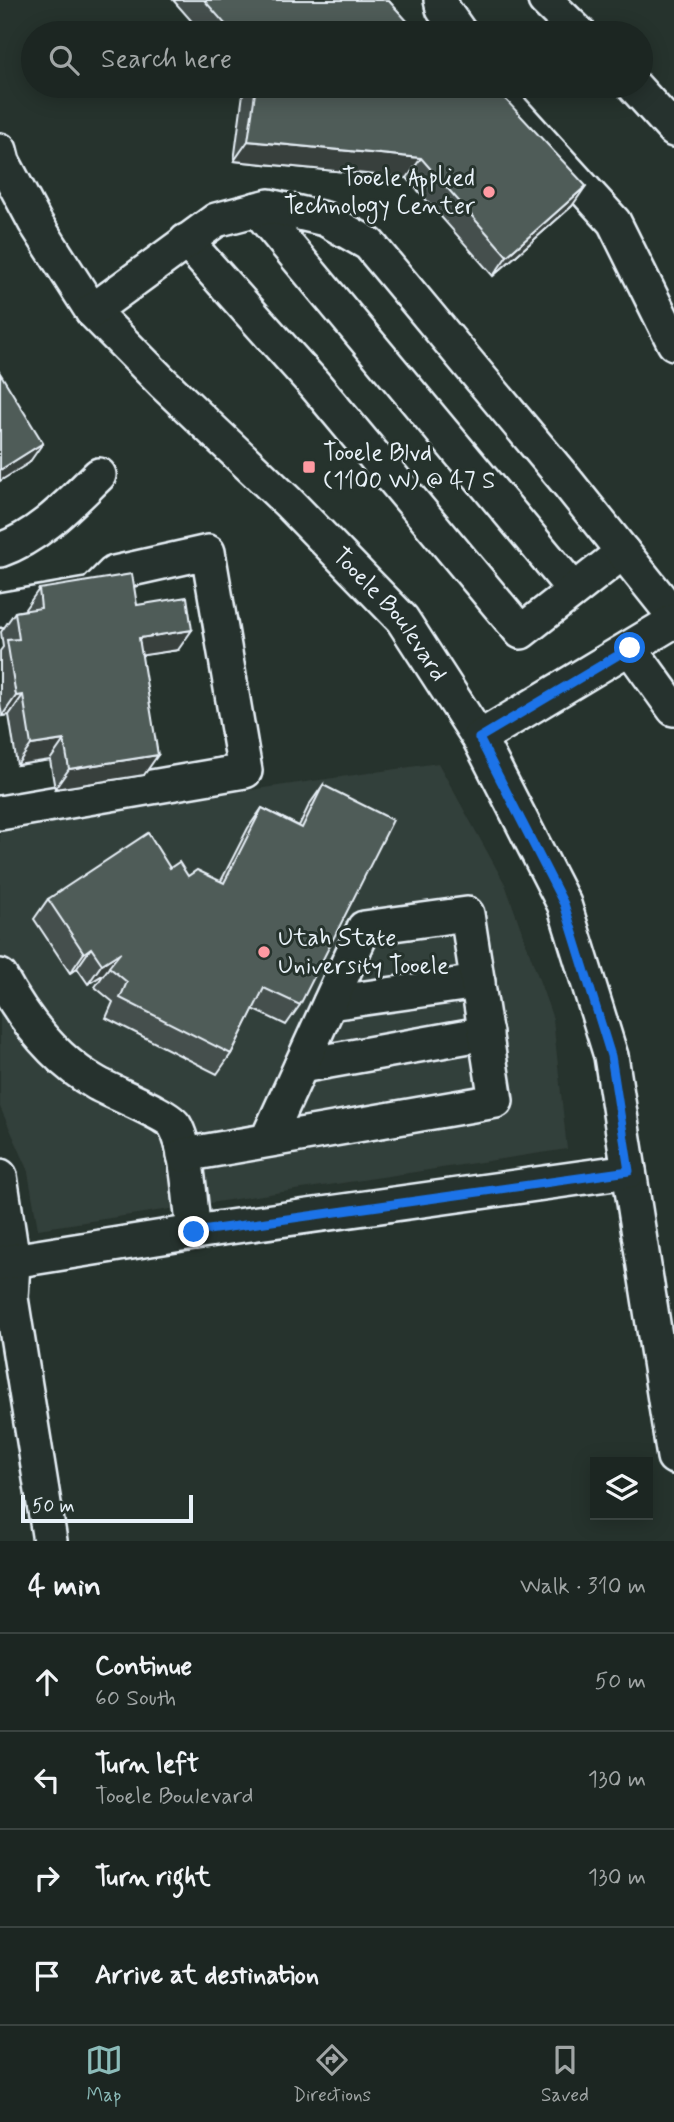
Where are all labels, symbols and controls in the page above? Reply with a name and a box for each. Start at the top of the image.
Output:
search box [21,21,653,98]
icon: search [45,41,83,79]
text: Search here [101,43,232,77]
place label: Tooele Applied Technology Center [284,163,475,224]
marker: Tooele Applied Technology Center [481,184,497,200]
place label: Tooele Blvd (1100 W) @ 47 S [323,438,495,497]
marker: Tooele Blvd (1100 W) @ 47 S [301,459,317,475]
street label: Tooele Boulevard [325,541,454,688]
route start [614,632,645,663]
place label: Utah State University Tooele [278,923,449,982]
marker: Utah State University Tooele [256,944,272,960]
route end [178,1216,209,1247]
map controls [590,1457,653,1520]
button: layers [590,1457,653,1520]
scale bar [21,1492,192,1524]
text: 50 m [32,1494,75,1519]
text: 4 min [28,1567,101,1606]
text: Walk · 310 m [520,1572,646,1602]
text: Continue [95,1650,192,1684]
icon: ahead [28,1663,66,1701]
text: 50 m [595,1667,646,1697]
text: 60 South [95,1684,176,1714]
text: Turn left [95,1748,199,1782]
icon: left [28,1761,66,1799]
text: 130 m [588,1765,646,1795]
text: Tooele Boulevard [95,1782,254,1812]
icon: right [28,1859,66,1897]
text: Turn right [95,1861,211,1895]
text: 130 m [588,1863,646,1893]
icon: arrive [28,1957,66,1995]
text: Arrive at destination [95,1959,319,1993]
tab: Map [85,2041,123,2108]
tab: Directions [293,2041,371,2108]
tab: Saved [541,2041,589,2108]

